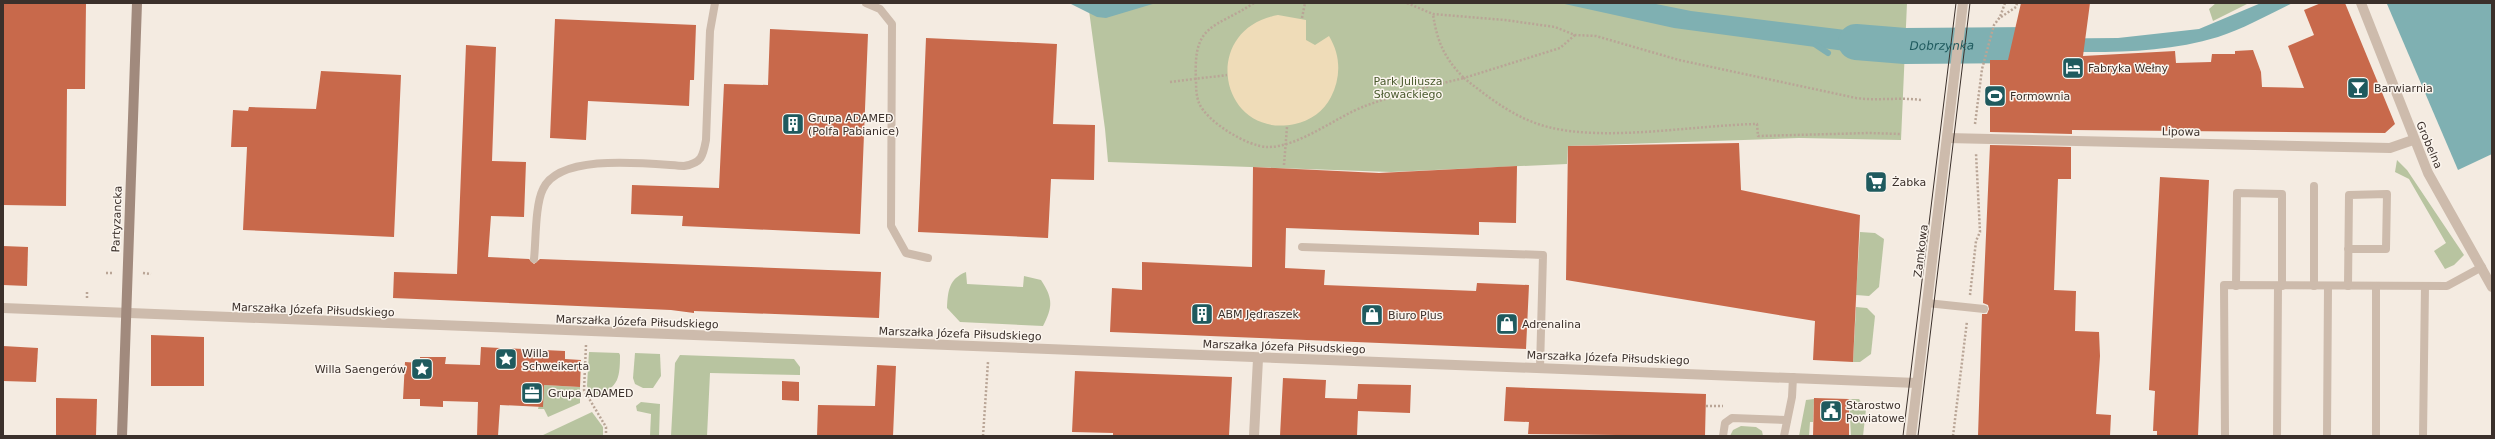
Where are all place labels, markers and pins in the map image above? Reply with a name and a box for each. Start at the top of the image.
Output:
hotel icon: Fabryka Wełny [2060,55,2086,81]
place label: Fabryka Wełny [2088,62,2169,75]
bar icon: Barwiarnia [2345,75,2371,101]
place label: Barwiarnia [2374,82,2433,95]
sports icon: Formownia [1982,83,2008,109]
place label: Formownia [2010,90,2070,103]
building icon: Grupa ADAMED (Polfa Pabianice) [780,111,806,137]
place label: Grupa ADAMED (Polfa Pabianice) [808,112,899,138]
supermarket icon: Żabka [1863,169,1889,195]
place label: Żabka [1892,176,1926,189]
building icon: ABM Jędraszek [1189,301,1215,327]
shop icon: Biuro Plus [1359,302,1385,328]
place label: ABM Jędraszek [1218,308,1300,321]
place label: Biuro Plus [1388,309,1443,322]
shop icon: Adrenalina [1494,311,1520,337]
place label: Adrenalina [1522,318,1581,331]
place icon: Willa Schweikerta [493,346,519,372]
place label: Willa Schweikerta [522,347,589,373]
place icon: Willa Saengerów [409,356,435,382]
place label: Willa Saengerów [315,363,406,376]
office icon: Grupa ADAMED [519,380,545,406]
place label: Grupa ADAMED [548,387,633,400]
public building icon: Starostwo Powiatowe [1818,398,1844,424]
place label: Starostwo Powiatowe [1846,399,1905,425]

